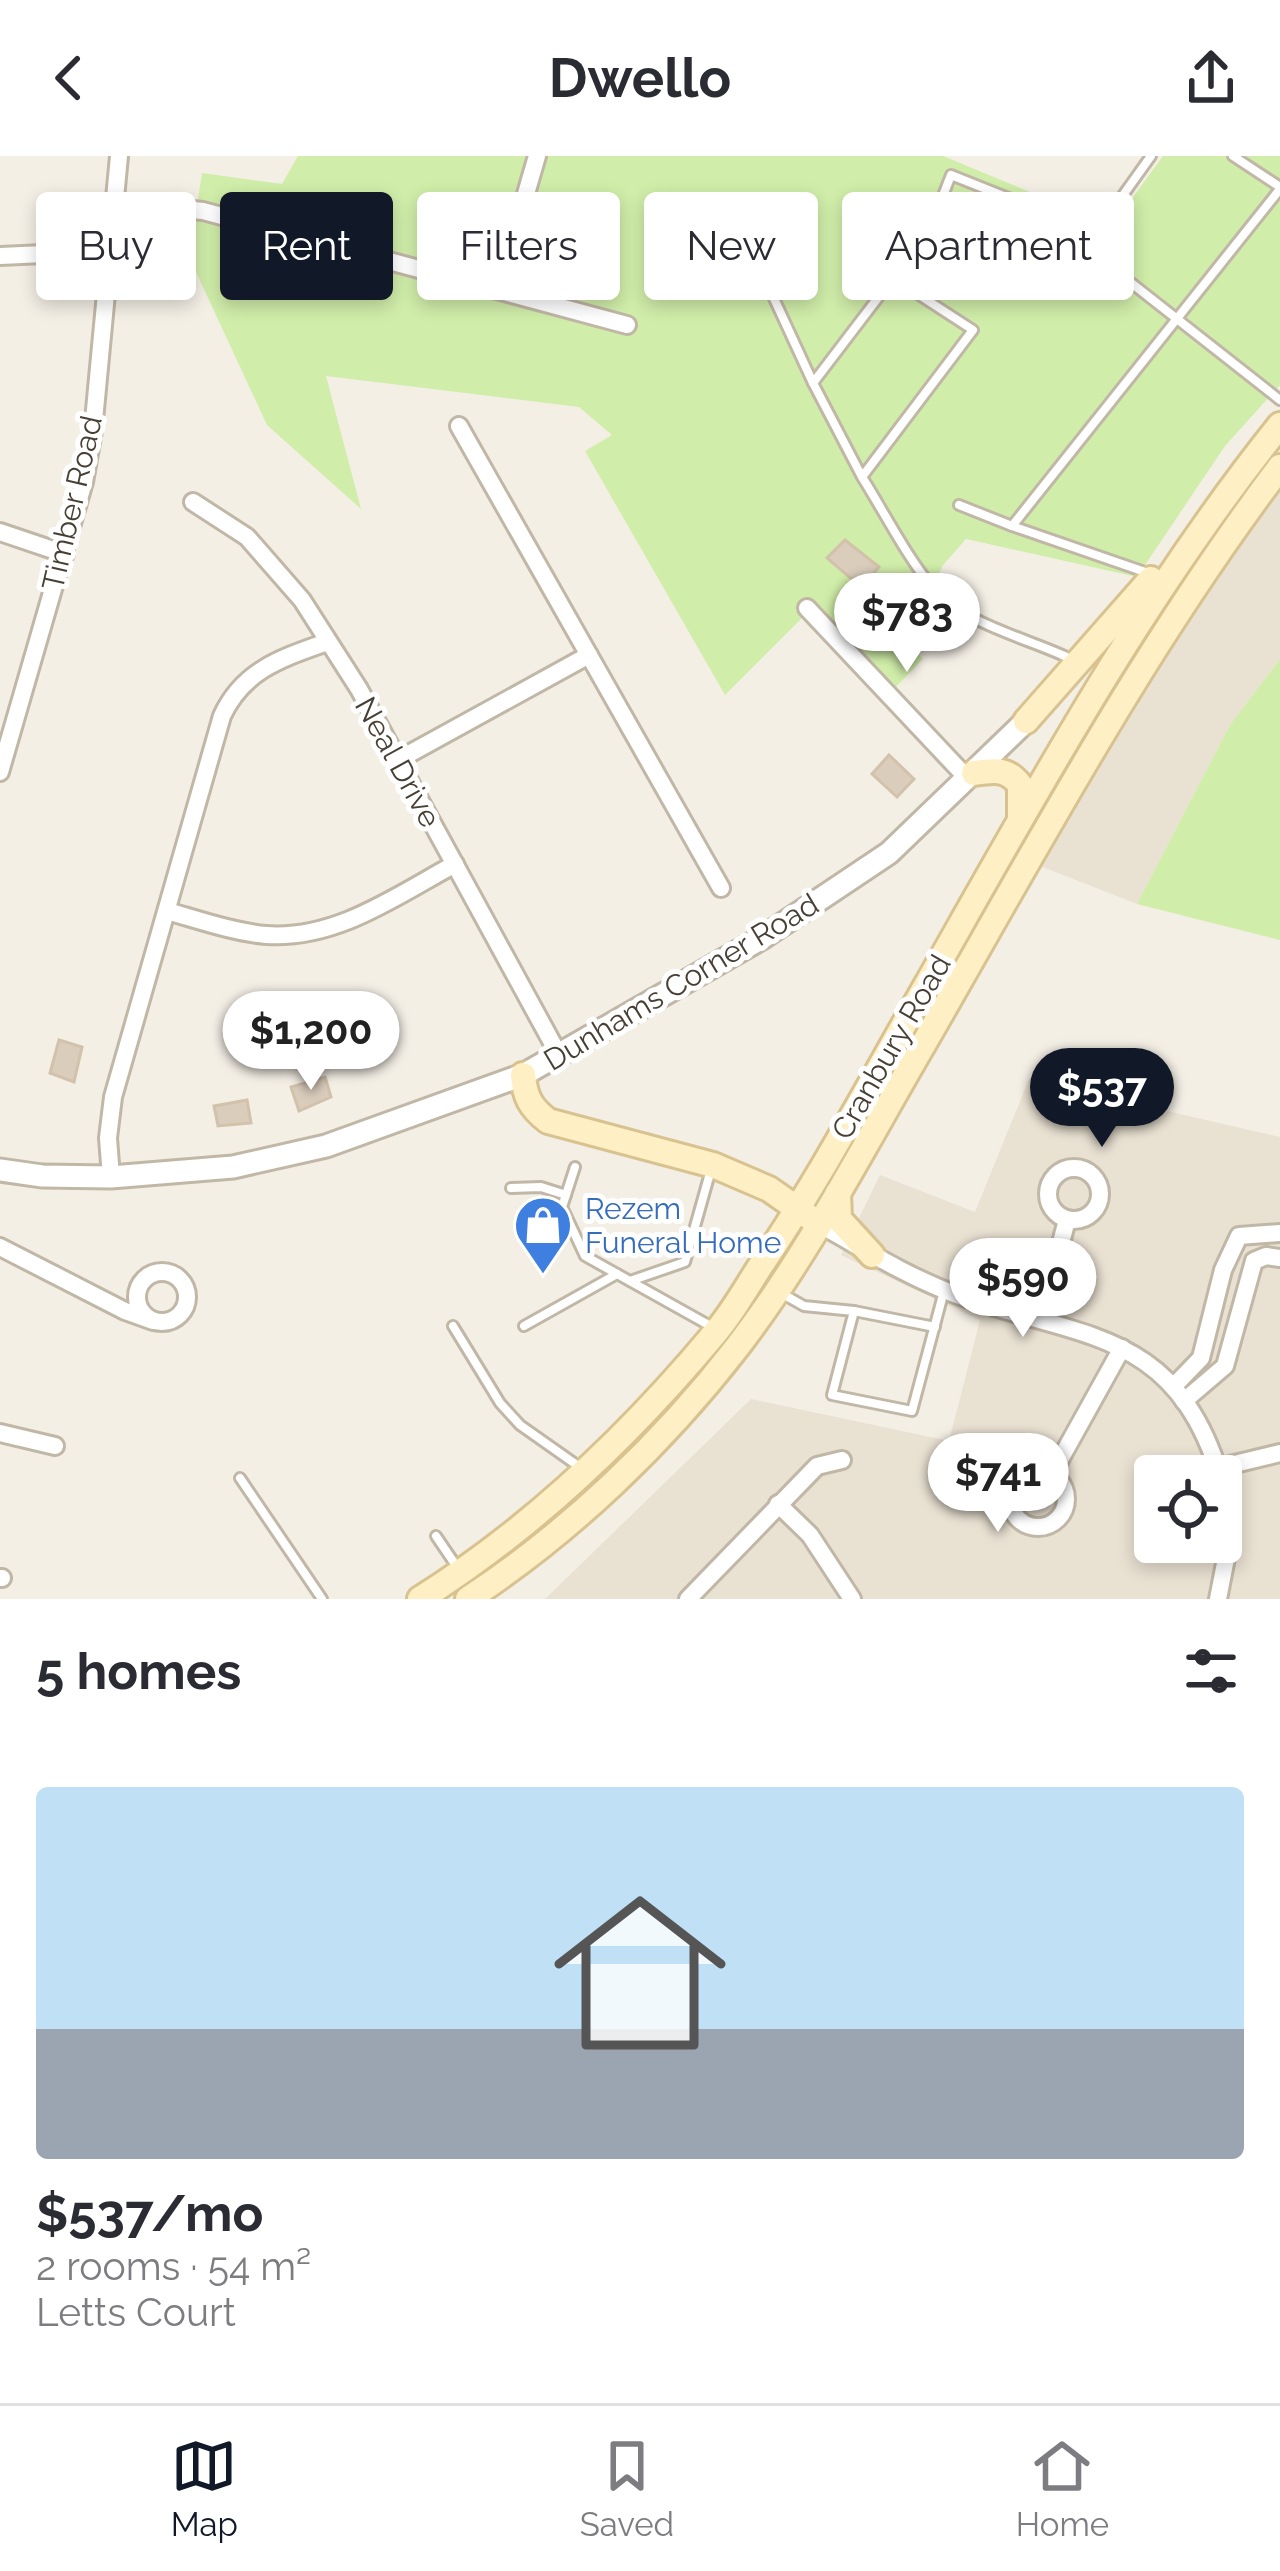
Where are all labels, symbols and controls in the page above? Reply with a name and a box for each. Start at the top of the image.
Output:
icon: back [36,45,102,111]
icon: share [1178,45,1244,111]
text: Dwello [549,46,731,110]
chip: Buy [36,192,196,300]
chip: Rent [220,192,393,300]
chip: Filters [417,192,620,300]
chip: New [644,192,818,300]
chip: Apartment [842,192,1134,300]
street label: Timber Road [35,412,109,594]
pin: $783 [836,573,978,675]
text: $783 [861,589,953,635]
street label: Neal Drive [348,691,448,833]
street label: Dunhams Corner Road [537,886,825,1078]
street label: Cranbury Road [824,949,958,1145]
pin: $1,200 [213,991,409,1093]
text: $1,200 [250,1007,372,1053]
pin: $537 [1031,1048,1173,1150]
text: $537 [1057,1064,1147,1110]
place label: Rezem Funeral Home [585,1191,781,1260]
shop icon: Rezem Funeral Home [512,1194,574,1276]
pin: $590 [952,1238,1094,1340]
text: $590 [976,1254,1070,1300]
pin: $741 [927,1433,1069,1535]
text: $741 [955,1449,1041,1495]
map controls [1134,1455,1242,1563]
button: locate [1134,1455,1242,1563]
icon: filters [1178,1638,1244,1704]
text: 5 homes [36,1641,241,1701]
icon: home [532,1865,748,2081]
text: $537/mo [36,2183,263,2243]
text: 2 rooms · 54 m² [36,2243,311,2289]
text: Letts Court [36,2289,236,2335]
tab: Map [171,2433,238,2544]
tab: Saved [580,2433,674,2544]
tab: Home [1016,2433,1109,2544]

